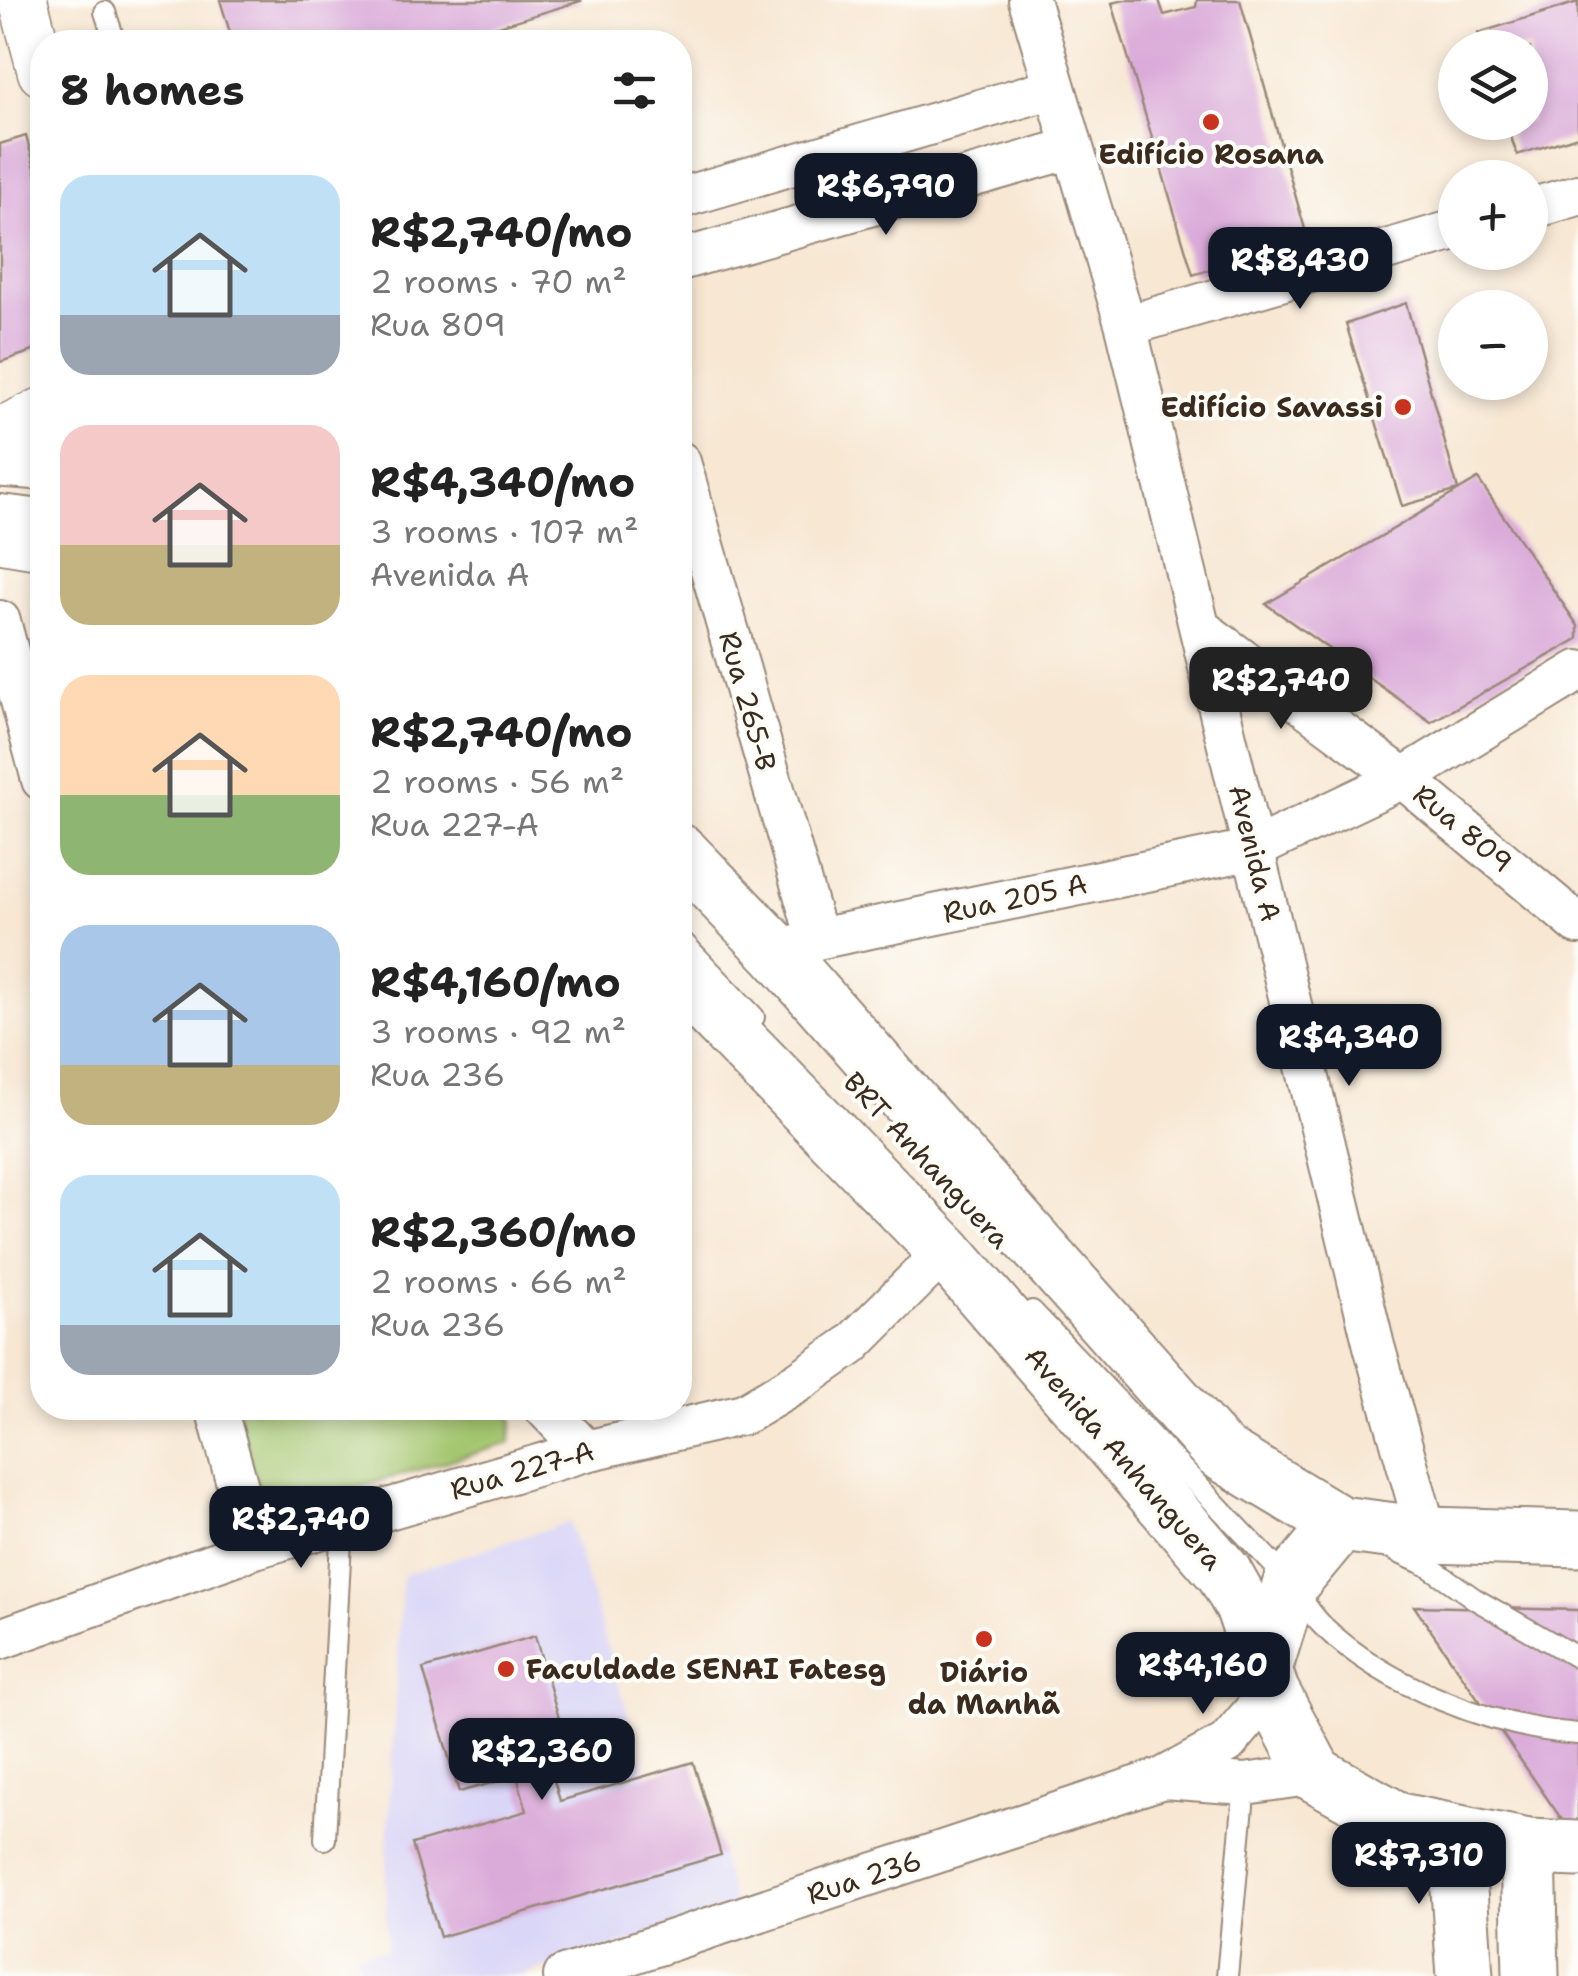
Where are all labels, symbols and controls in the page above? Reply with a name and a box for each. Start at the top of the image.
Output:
map controls [1438,30,1548,400]
button: layers [1438,30,1548,140]
text: 8 homes [60,62,245,118]
icon: filters [607,63,662,118]
marker: Edifício Rosana [1200,111,1222,133]
place label: Edifício Rosana [1098,135,1324,173]
pin: R$6,790 [794,153,978,238]
button: + [1438,160,1548,270]
text: R$6,790 [816,164,956,207]
text: R$2,740/mo [370,204,633,260]
icon: home [140,215,260,335]
pin: R$8,430 [1208,227,1392,312]
text: R$8,430 [1230,238,1370,281]
text: 2 rooms · 70 m² [370,260,627,303]
button: − [1438,290,1548,400]
text: Rua 809 [370,303,506,346]
place label: Edifício Savassi [1160,388,1383,426]
marker: Edifício Savassi [1392,396,1414,418]
text: R$4,340/mo [370,454,635,510]
icon: home [140,465,260,585]
text: 3 rooms · 107 m² [370,510,638,553]
text: Avenida A [370,553,529,596]
street label: Rua 265-B [710,627,786,775]
pin: R$2,740 [1189,647,1373,732]
text: R$2,740 [1211,658,1351,701]
text: R$2,740/mo [370,704,633,760]
icon: home [140,715,260,835]
text: 2 rooms · 56 m² [370,760,624,803]
street label: Rua 809 [1405,775,1521,881]
street label: Avenida A [1220,781,1290,925]
text: Rua 227-A [370,803,539,846]
street label: Rua 205 A [939,864,1091,932]
text: R$4,160/mo [370,954,621,1010]
icon: home [140,965,260,1085]
pin: R$4,340 [1257,1004,1441,1089]
text: 3 rooms · 92 m² [370,1010,626,1053]
text: R$4,340 [1278,1015,1420,1058]
text: Rua 236 [370,1053,505,1096]
street label: BRT Anhanguera [835,1063,1019,1257]
text: R$2,360/mo [370,1204,637,1260]
icon: home [140,1215,260,1335]
text: 2 rooms · 66 m² [370,1260,627,1303]
text: Rua 236 [370,1303,505,1346]
street label: Avenida Anhanguera [1016,1338,1232,1578]
street label: Rua 227-A [446,1431,598,1509]
pin: R$2,740 [209,1486,393,1571]
text: R$2,740 [231,1497,371,1540]
marker: Diário da Manhã [973,1628,995,1650]
pin: R$4,160 [1111,1632,1295,1717]
text: R$4,160 [1138,1643,1268,1686]
place label: Faculdade SENAI Fatesg [526,1650,886,1688]
place label: Diário da Manhã [908,1653,1060,1723]
marker: Faculdade SENAI Fatesg [495,1658,517,1680]
pin: R$2,360 [450,1718,634,1803]
text: R$2,360 [471,1729,613,1772]
pin: R$7,310 [1327,1822,1511,1907]
text: R$7,310 [1354,1833,1484,1876]
street label: Rua 236 [802,1841,926,1913]

